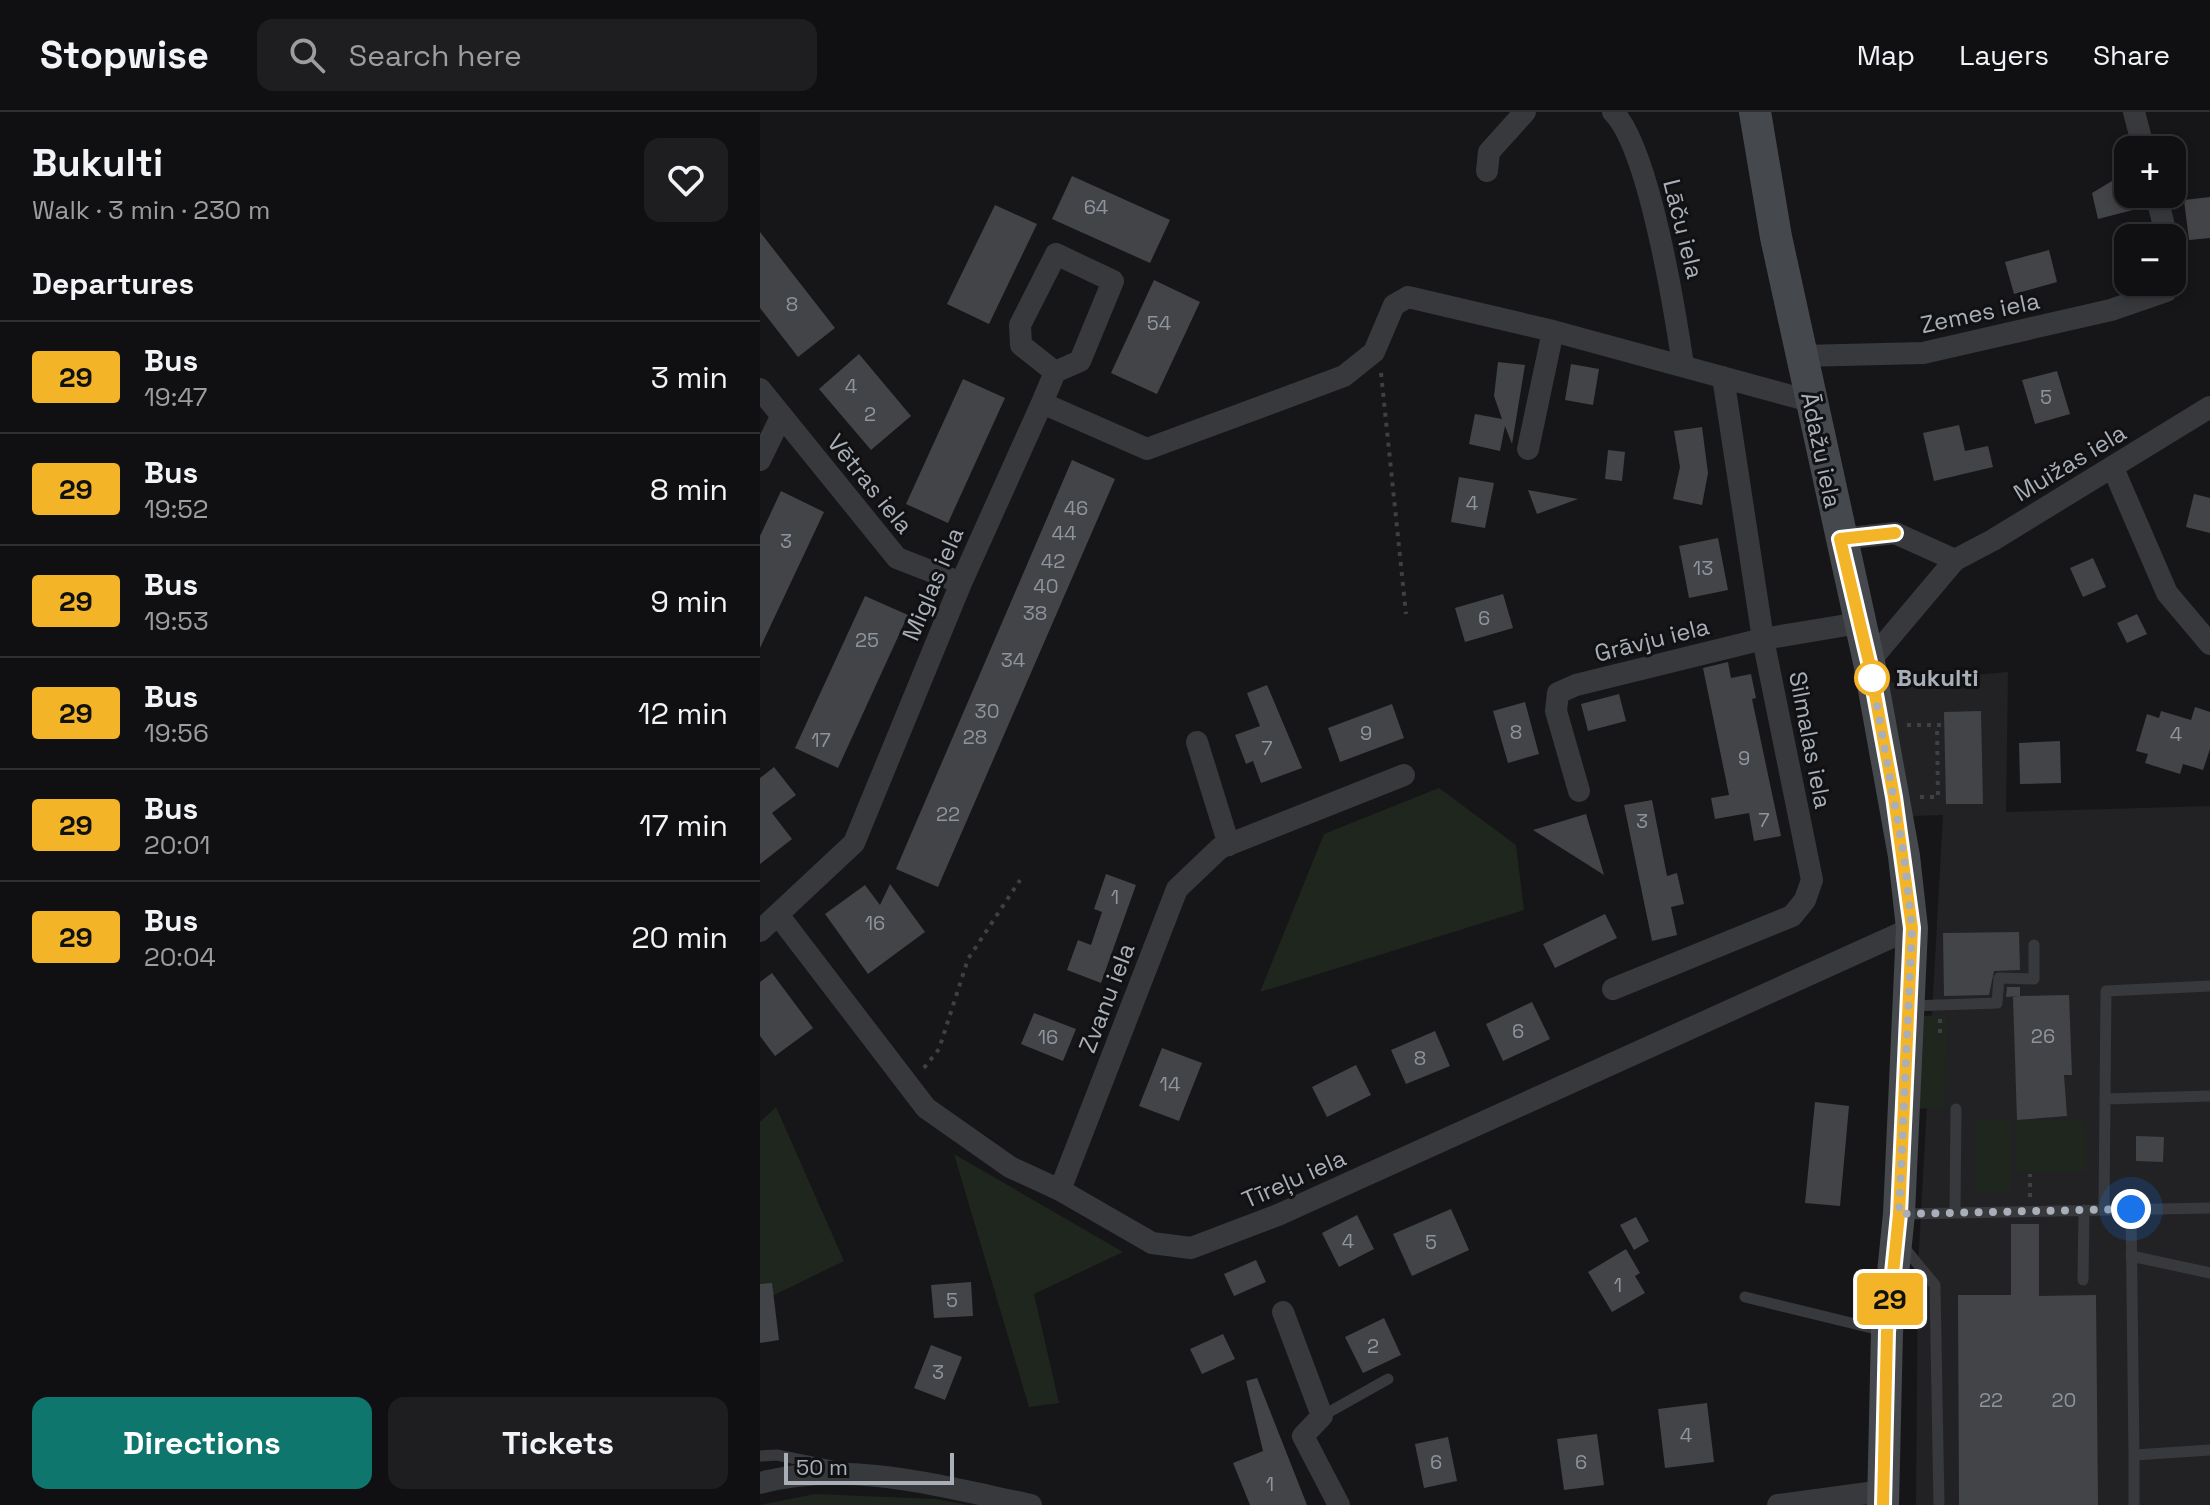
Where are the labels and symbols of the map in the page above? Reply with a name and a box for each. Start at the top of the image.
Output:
street label: Lāču iela [1656,176,1711,282]
house number: 64 [1084,194,1108,220]
street label: Zemes iela [1917,285,2043,340]
house number: 8 [786,291,798,317]
house number: 54 [1147,310,1171,336]
house number: 4 [845,373,857,399]
house number: 5 [2040,384,2052,410]
street label: Ādažu iela [1794,389,1849,511]
house number: 2 [864,401,876,427]
street label: Muižas iela [2008,417,2132,508]
street label: Vētras iela [821,427,920,540]
house number: 4 [1466,490,1478,516]
house number: 46 [1064,495,1088,521]
house number: 44 [1052,520,1077,546]
street label: Miglas iela [895,522,970,645]
house number: 3 [780,528,792,554]
house number: 42 [1041,548,1065,574]
house number: 13 [1693,555,1713,581]
house number: 40 [1033,573,1059,599]
house number: 38 [1023,600,1047,626]
house number: 6 [1478,605,1490,631]
street label: Grāvju iela [1591,610,1713,669]
house number: 25 [855,627,879,653]
house number: 34 [1001,647,1025,673]
marker: Bukulti [1855,661,1889,695]
place label: Bukulti [1896,662,1979,693]
street label: Silmalas iela [1782,669,1839,811]
house number: 30 [975,698,999,724]
house number: 8 [1510,719,1522,745]
house number: 9 [1360,720,1372,746]
house number: 4 [2170,721,2182,747]
house number: 28 [963,724,987,750]
house number: 17 [811,727,831,753]
house number: 7 [1261,735,1273,761]
house number: 9 [1738,745,1750,771]
house number: 22 [936,801,960,827]
house number: 7 [1758,807,1770,833]
house number: 3 [1636,808,1648,834]
house number: 1 [1111,884,1119,910]
house number: 16 [865,910,885,936]
street label: Zvanu iela [1071,938,1142,1057]
house number: 6 [1512,1018,1524,1044]
house number: 26 [2031,1023,2055,1049]
house number: 16 [1038,1024,1058,1050]
house number: 8 [1414,1045,1426,1071]
house number: 14 [1160,1071,1180,1097]
street label: Tīreļu iela [1237,1142,1351,1215]
your location [2111,1189,2151,1229]
house number: 4 [1342,1228,1354,1254]
house number: 5 [1425,1229,1437,1255]
house number: 1 [1614,1272,1622,1298]
line badge: 29 [1854,1273,1926,1325]
house number: 5 [946,1287,958,1313]
house number: 2 [1367,1333,1379,1359]
house number: 3 [932,1359,944,1385]
house number: 22 [1979,1387,2003,1413]
house number: 20 [2052,1387,2076,1413]
house number: 4 [1680,1422,1692,1448]
scale bar [784,1449,954,1485]
house number: 6 [1430,1449,1442,1475]
house number: 6 [1575,1449,1587,1475]
house number: 1 [1266,1471,1274,1497]

